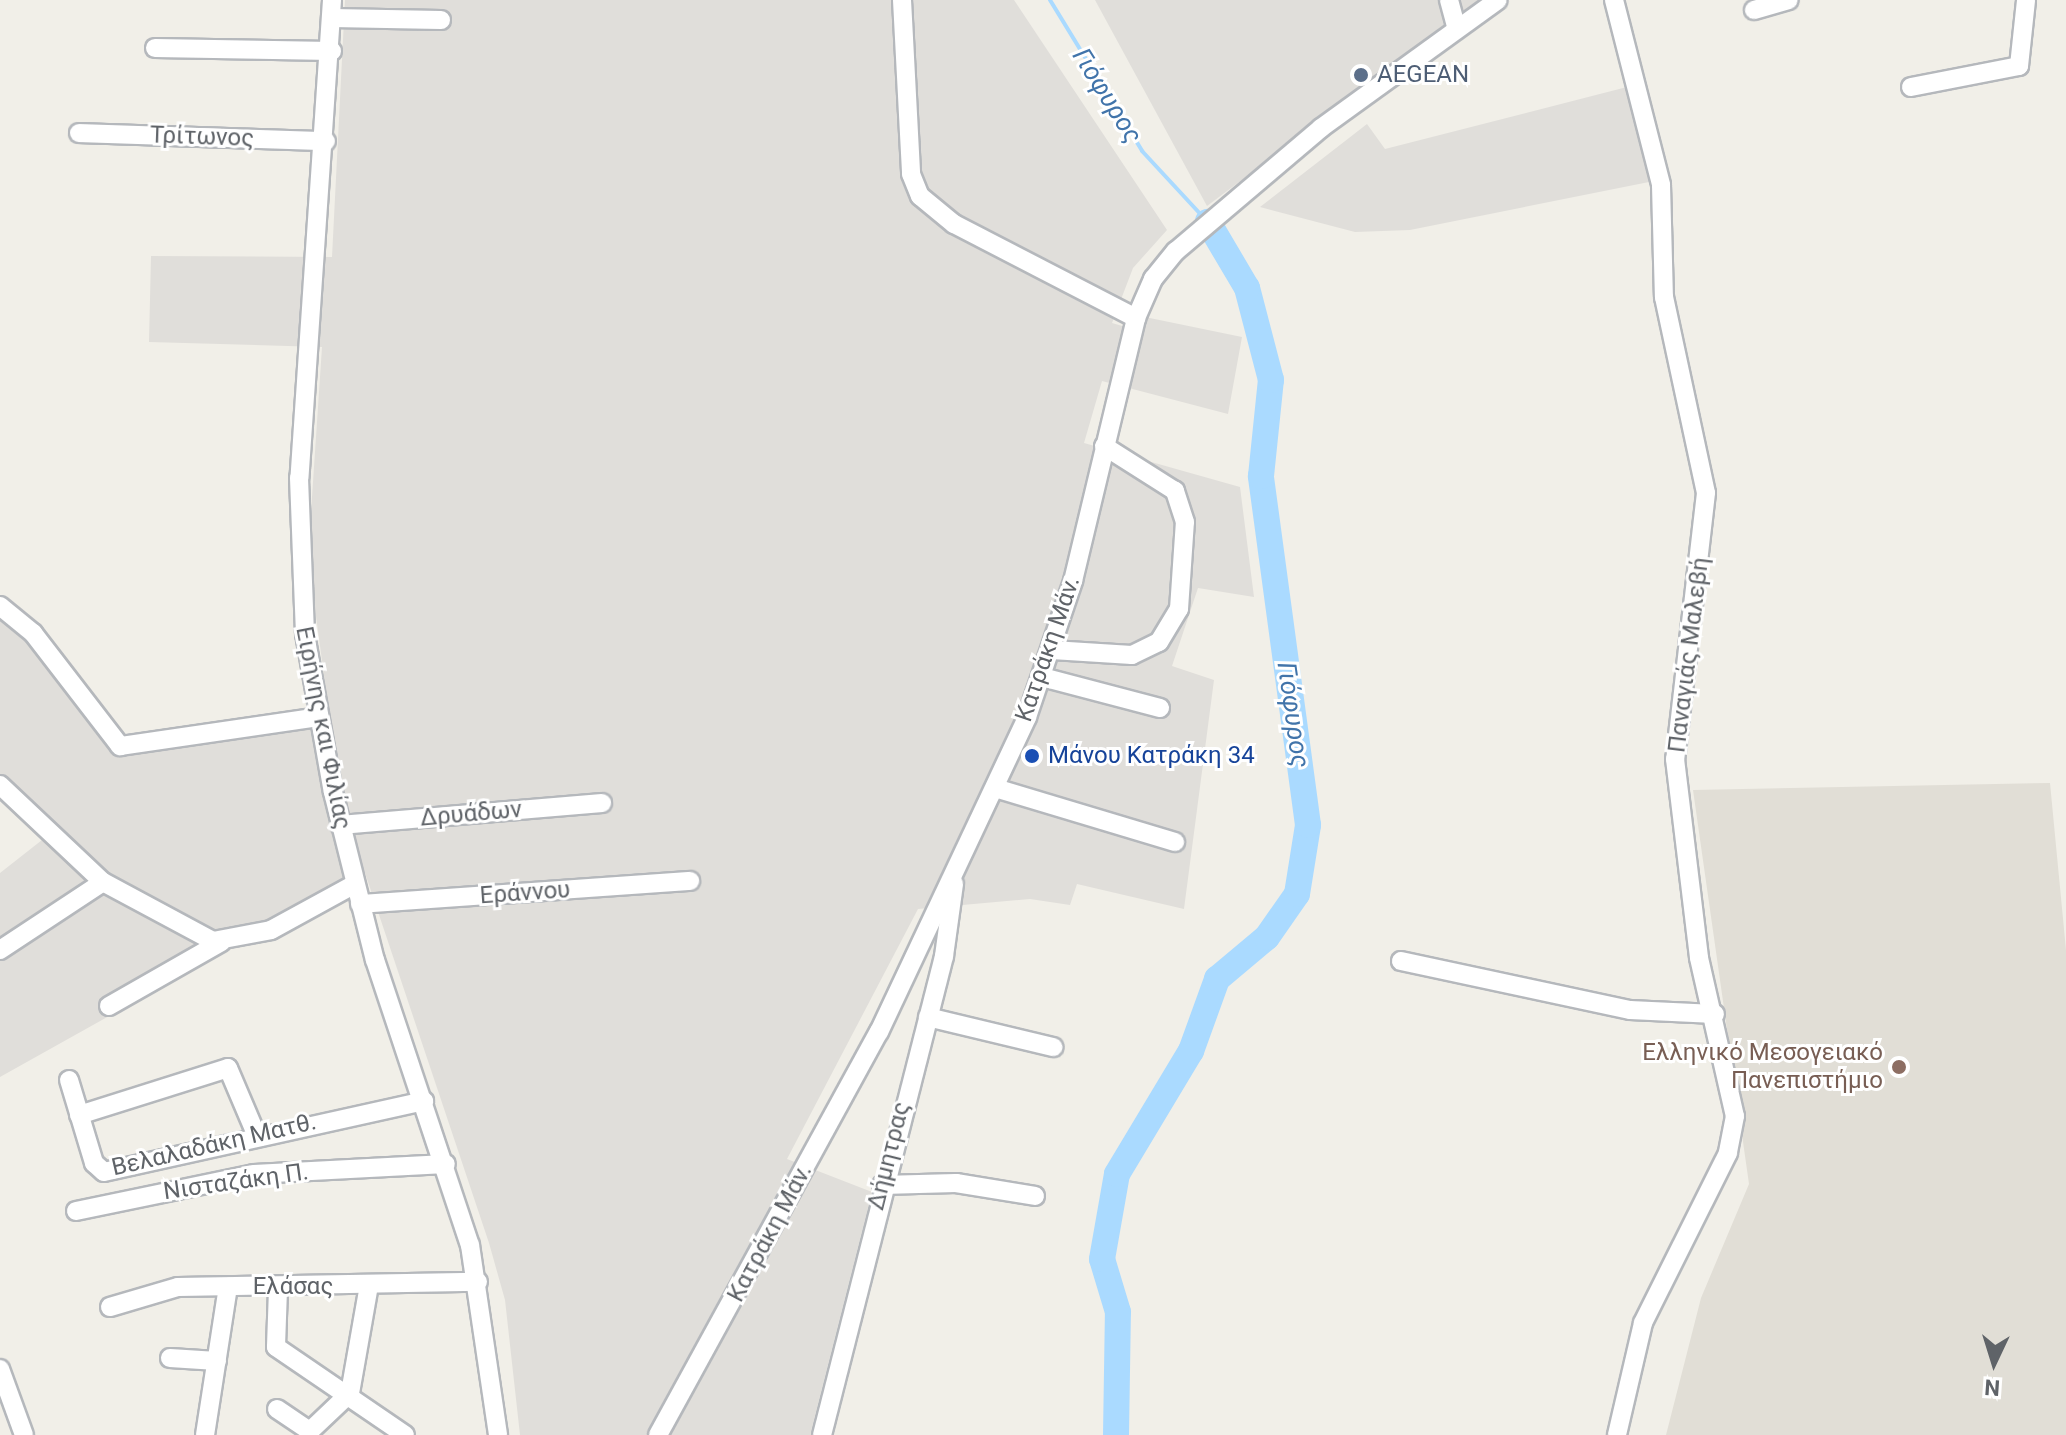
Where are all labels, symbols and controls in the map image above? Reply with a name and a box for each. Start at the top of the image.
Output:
water label: Γιόφυρος [1065,42,1149,150]
place label: AEGEAN [1377,61,1469,89]
marker: AEGEAN [1352,66,1370,84]
street label: Τρίτωνος [149,121,255,153]
street label: Παναγιάς Μαλεβή [1663,556,1715,754]
street label: Κατράκη Μάν. [1010,572,1086,726]
street label: Ειρήνης και Φιλίας [289,624,357,832]
water label: Γιόφυρος [1270,660,1316,770]
place label: Μάνου Κατράκη 34 [1048,742,1255,770]
marker: Μάνου Κατράκη 34 [1023,747,1041,765]
street label: Δρυάδων [419,795,523,833]
street label: Εράννου [479,875,571,911]
place label: Ελληνικό Μεσογειακό Πανεπιστήμιο [1642,1039,1883,1095]
marker: Ελληνικό Μεσογειακό Πανεπιστήμιο [1890,1058,1908,1076]
street label: Δήμητρας [862,1099,916,1213]
street label: Βελαλαδάκη Ματθ. [109,1107,319,1183]
street label: Νισταζάκη Π. [162,1158,310,1206]
street label: Κατράκη Μάν. [722,1159,818,1307]
street label: Ελάσας [253,1273,333,1301]
north arrow [1954,1323,2034,1403]
text: N [1984,1374,2001,1400]

